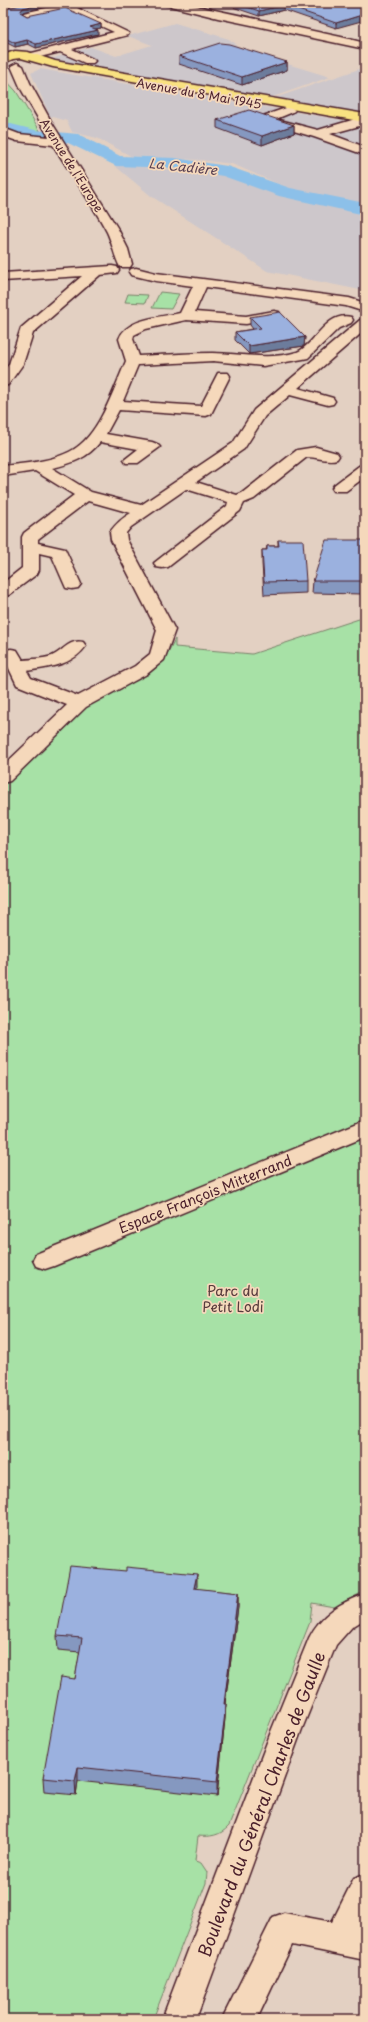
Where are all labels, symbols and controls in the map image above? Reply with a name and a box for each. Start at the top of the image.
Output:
street label: Avenue du 8 Mai 1945 [135,73,263,113]
street label: Avenue de l'Europe [36,115,108,215]
water label: La Cadière [148,153,219,179]
street label: Espace François Mitterrand [115,1150,295,1238]
park label: Parc du Petit Lodi [202,1280,264,1317]
street label: Boulevard du Général Charles de Gaulle [191,1648,331,1960]

